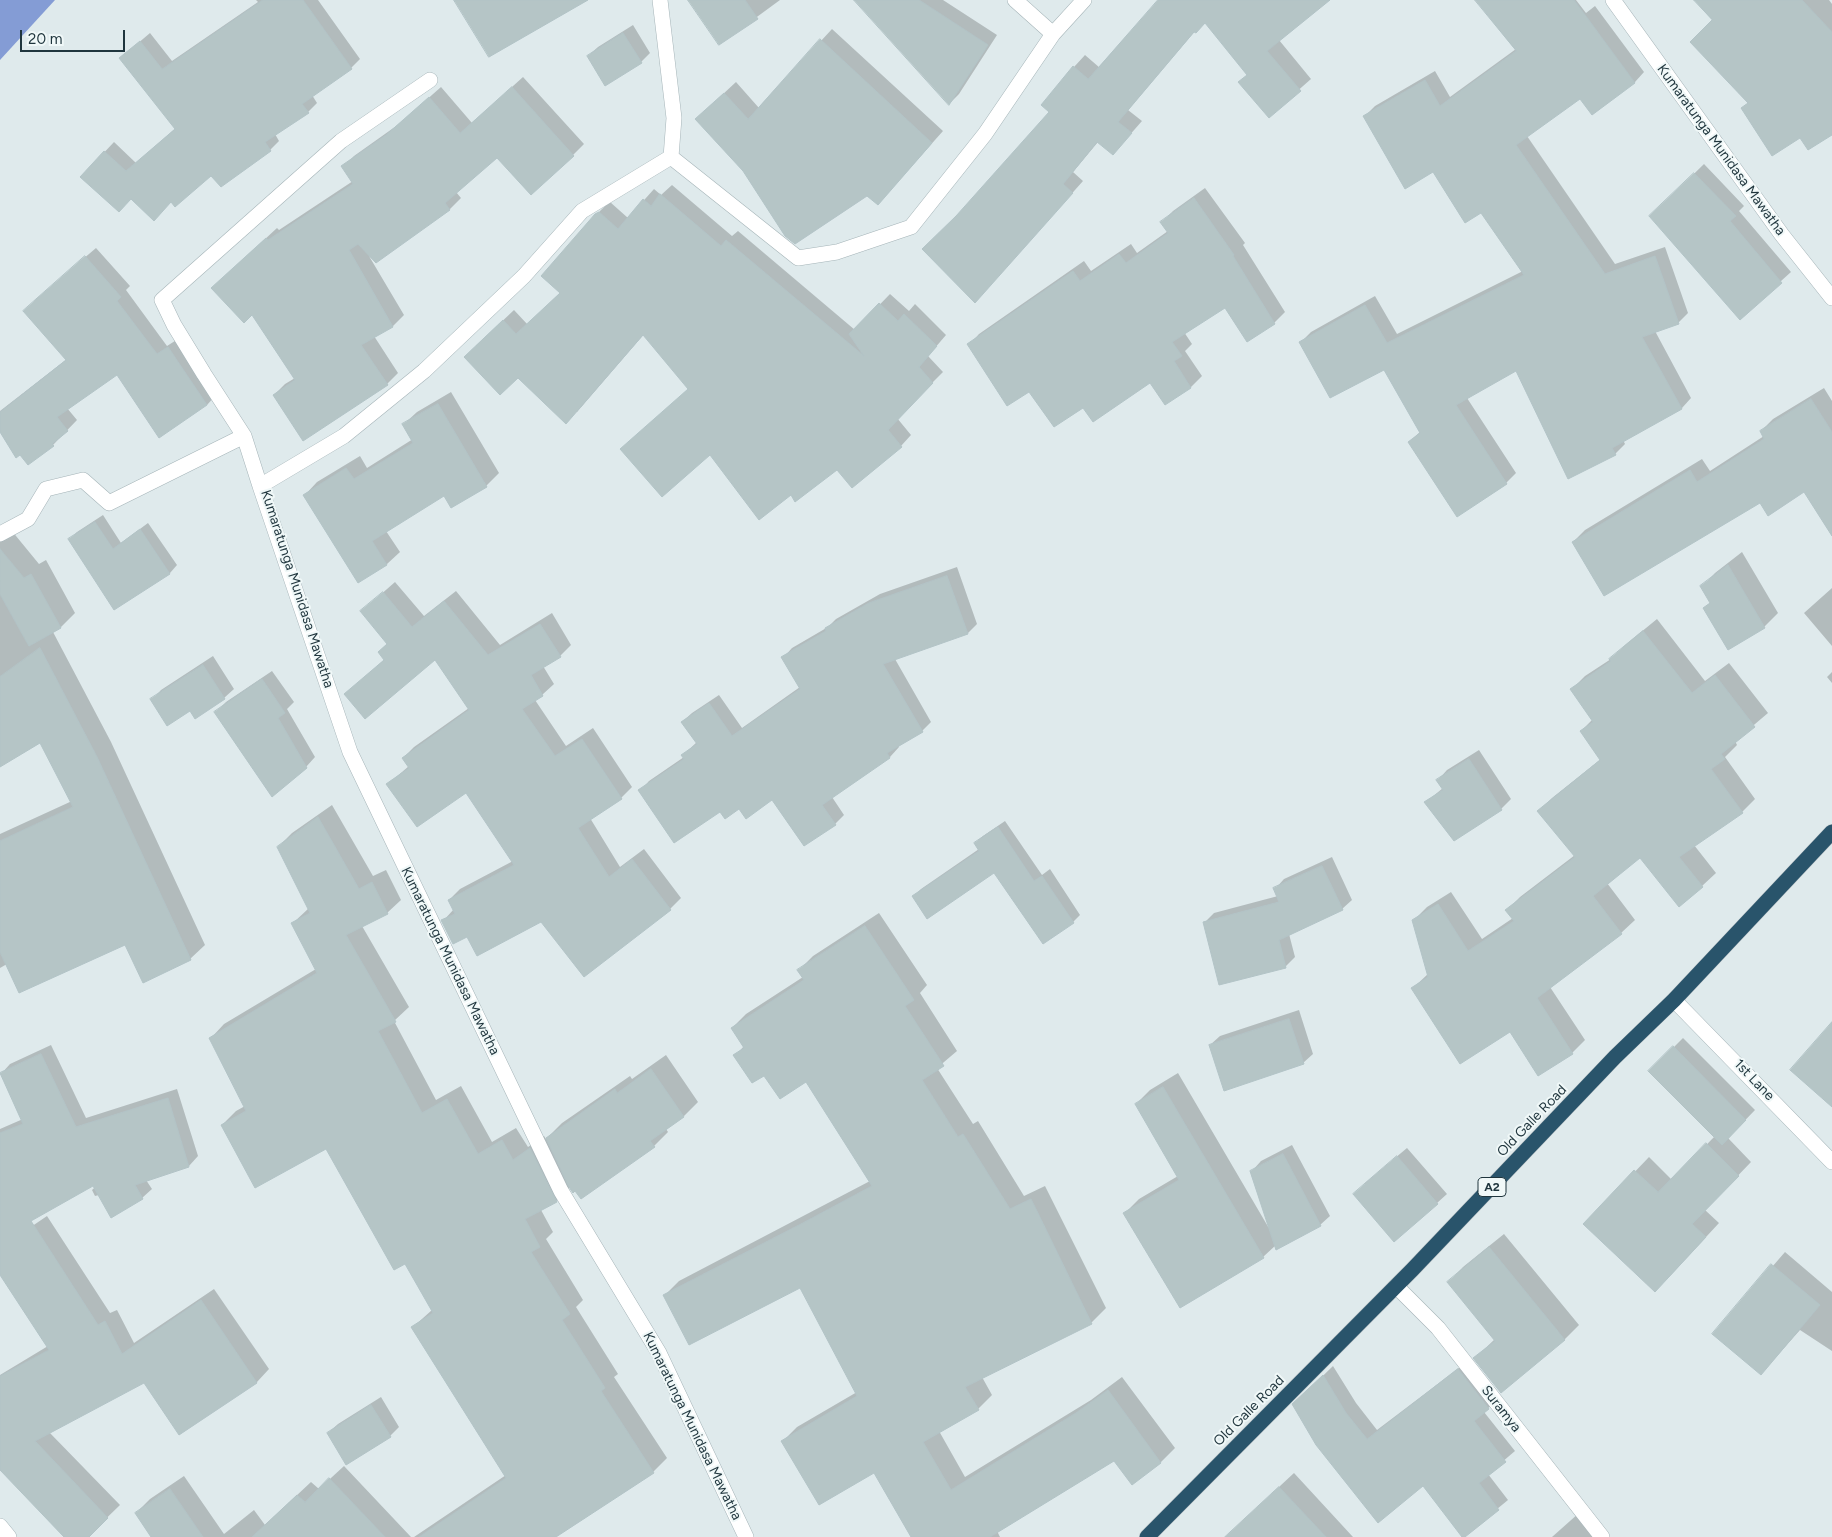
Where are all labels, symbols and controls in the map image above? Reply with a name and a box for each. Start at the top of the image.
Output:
scale bar [22,20,128,52]
text: 20 m [28,30,62,48]
street label: Kumaratunga Munidasa Mawatha [1653,61,1789,239]
street label: Kumaratunga Munidasa Mawatha [257,488,337,690]
street label: Kumaratunga Munidasa Mawatha [397,864,503,1058]
street label: 1st Lane [1730,1056,1778,1104]
street label: Old Galle Road [1494,1082,1570,1160]
road number: A2 [1478,1178,1506,1196]
street label: Kumaratunga Munidasa Mawatha [639,1329,745,1523]
street label: Old Galle Road [1210,1372,1288,1450]
street label: Suramya [1478,1382,1524,1436]

